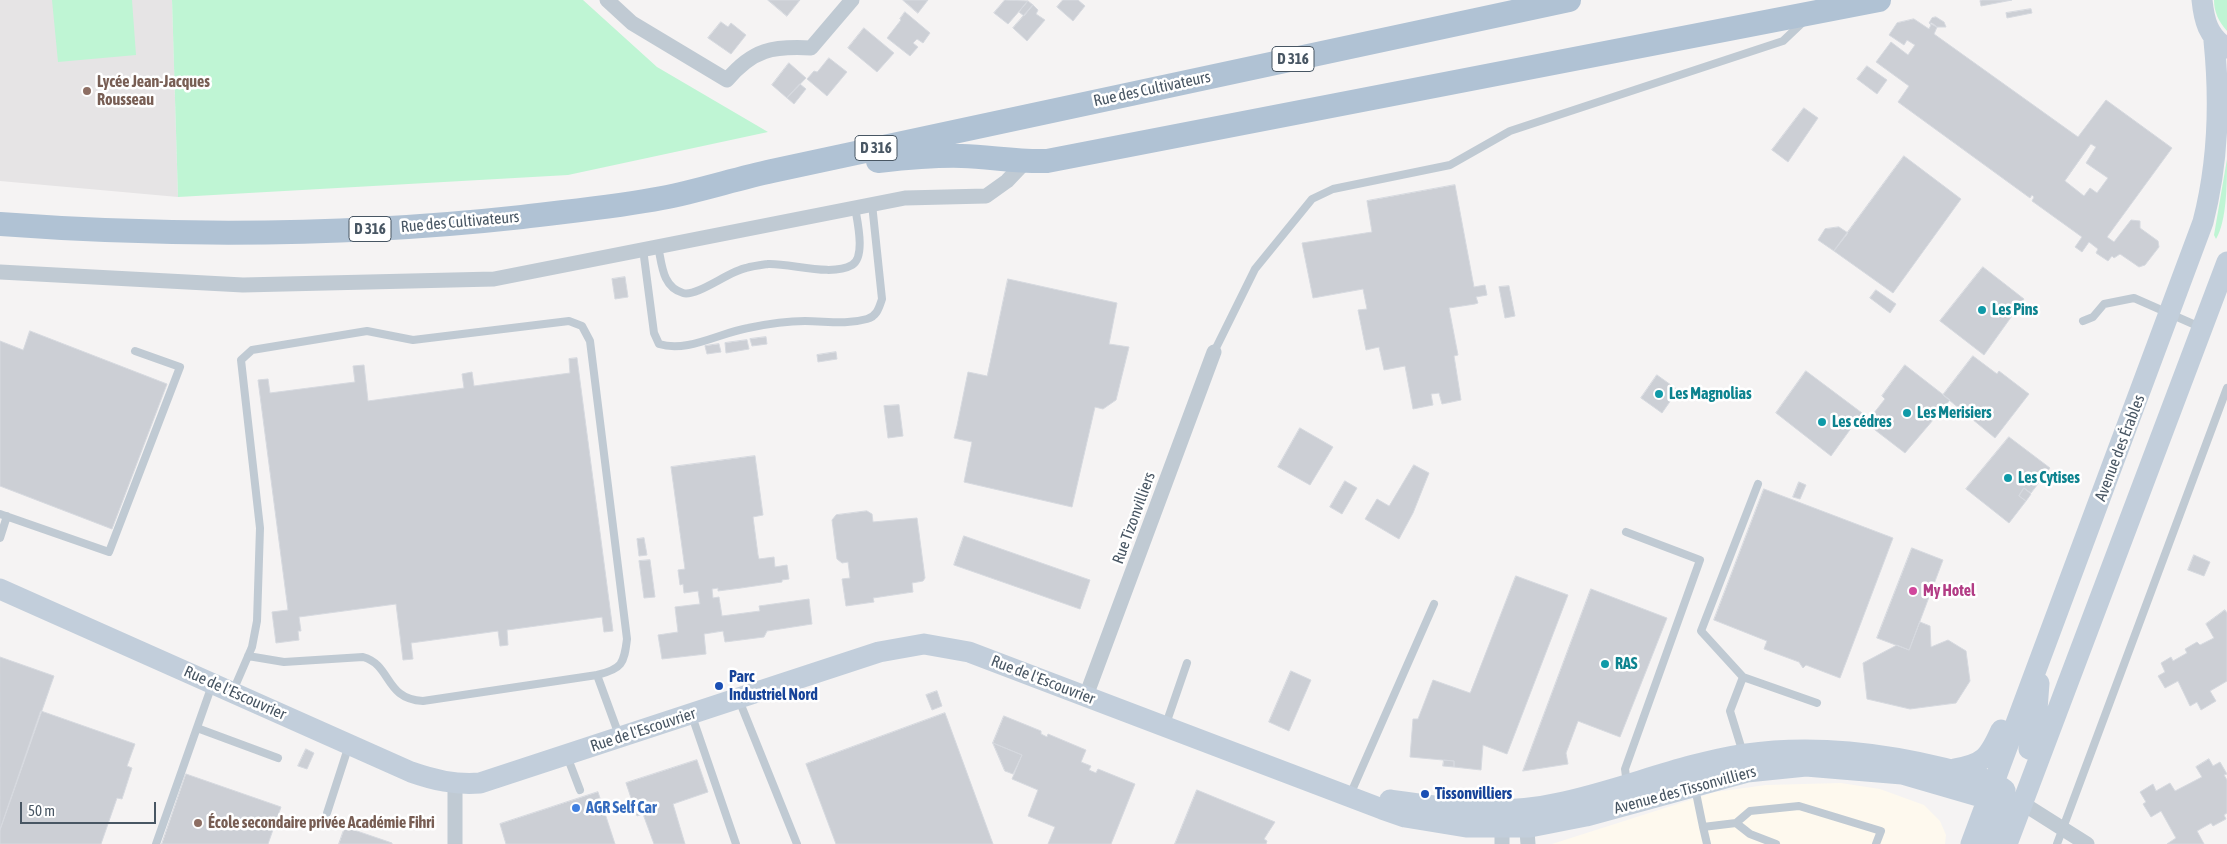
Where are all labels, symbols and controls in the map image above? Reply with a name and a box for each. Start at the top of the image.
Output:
road number: D 316 [1272,46,1314,72]
street label: Rue des Cultivateurs [1092,67,1212,111]
place label: Lycée Jean-Jacques Rousseau [97,72,210,110]
marker: Lycée Jean-Jacques Rousseau [81,85,93,97]
road number: D 316 [855,136,897,160]
street label: Rue des Cultivateurs [400,207,520,237]
road number: D 316 [349,216,391,242]
place label: Les Pins [1992,300,2038,320]
marker: Les Pins [1976,304,1988,316]
place label: Les Magnolias [1669,384,1752,404]
marker: Les Magnolias [1653,388,1665,400]
street label: Avenue des Érables [2091,392,2149,504]
place label: Les Merisiers [1917,403,1992,423]
marker: Les Merisiers [1901,407,1913,419]
place label: Les cédres [1832,412,1892,432]
marker: Les cédres [1816,416,1828,428]
place label: Les Cytises [2018,468,2080,488]
street label: Rue Tizonvilliers [1108,469,1160,567]
marker: Les Cytises [2002,472,2014,484]
place label: My Hotel [1923,581,1975,601]
marker: My Hotel [1907,585,1919,597]
street label: Rue de l'Escouvrier [988,651,1098,709]
place label: RAS [1615,654,1638,674]
marker: RAS [1599,658,1611,670]
street label: Rue de l'Escouvrier [181,662,289,724]
place label: Parc Industriel Nord [729,667,818,705]
marker: Parc Industriel Nord [713,680,725,692]
street label: Rue de l'Escouvrier [588,704,698,756]
street label: Avenue des Tissonvilliers [1612,762,1758,818]
place label: Tissonvilliers [1435,784,1512,804]
marker: Tissonvilliers [1419,788,1431,800]
scale bar [22,792,159,824]
place label: AGR Self Car [586,798,657,818]
text: 50 m [28,802,55,819]
marker: AGR Self Car [570,802,582,814]
place label: École secondaire privée Académie Fihri [208,813,435,833]
marker: École secondaire privée Académie Fihri [192,817,204,829]

